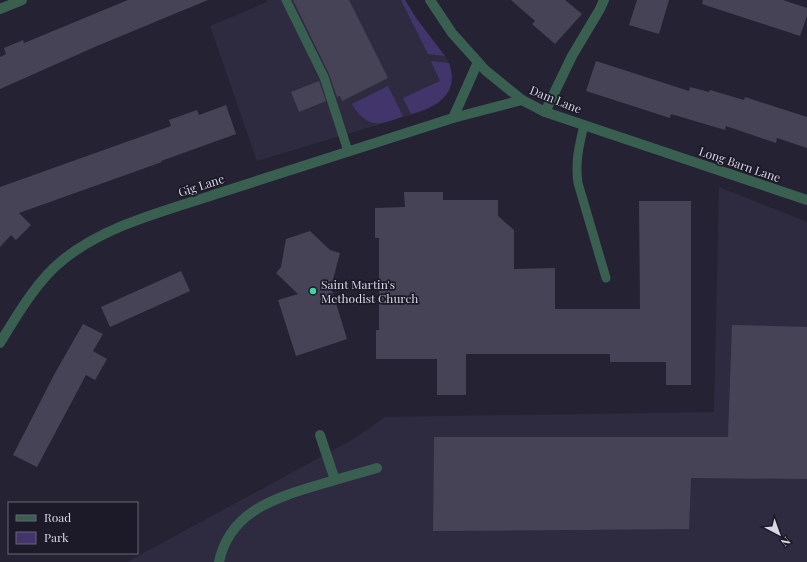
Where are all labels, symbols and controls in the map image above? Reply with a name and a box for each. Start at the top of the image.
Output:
street label: Dam Lane [528,81,584,117]
street label: Long Barn Lane [697,143,783,185]
street label: Gig Lane [176,170,226,200]
place label: Saint Martin's Methodist Church [321,276,418,306]
marker: Saint Martin's Methodist Church [308,286,318,296]
legend [8,502,138,554]
text: Road [44,509,71,525]
north arrow [759,514,799,554]
text: Park [44,529,69,545]
text: N [778,534,794,550]

